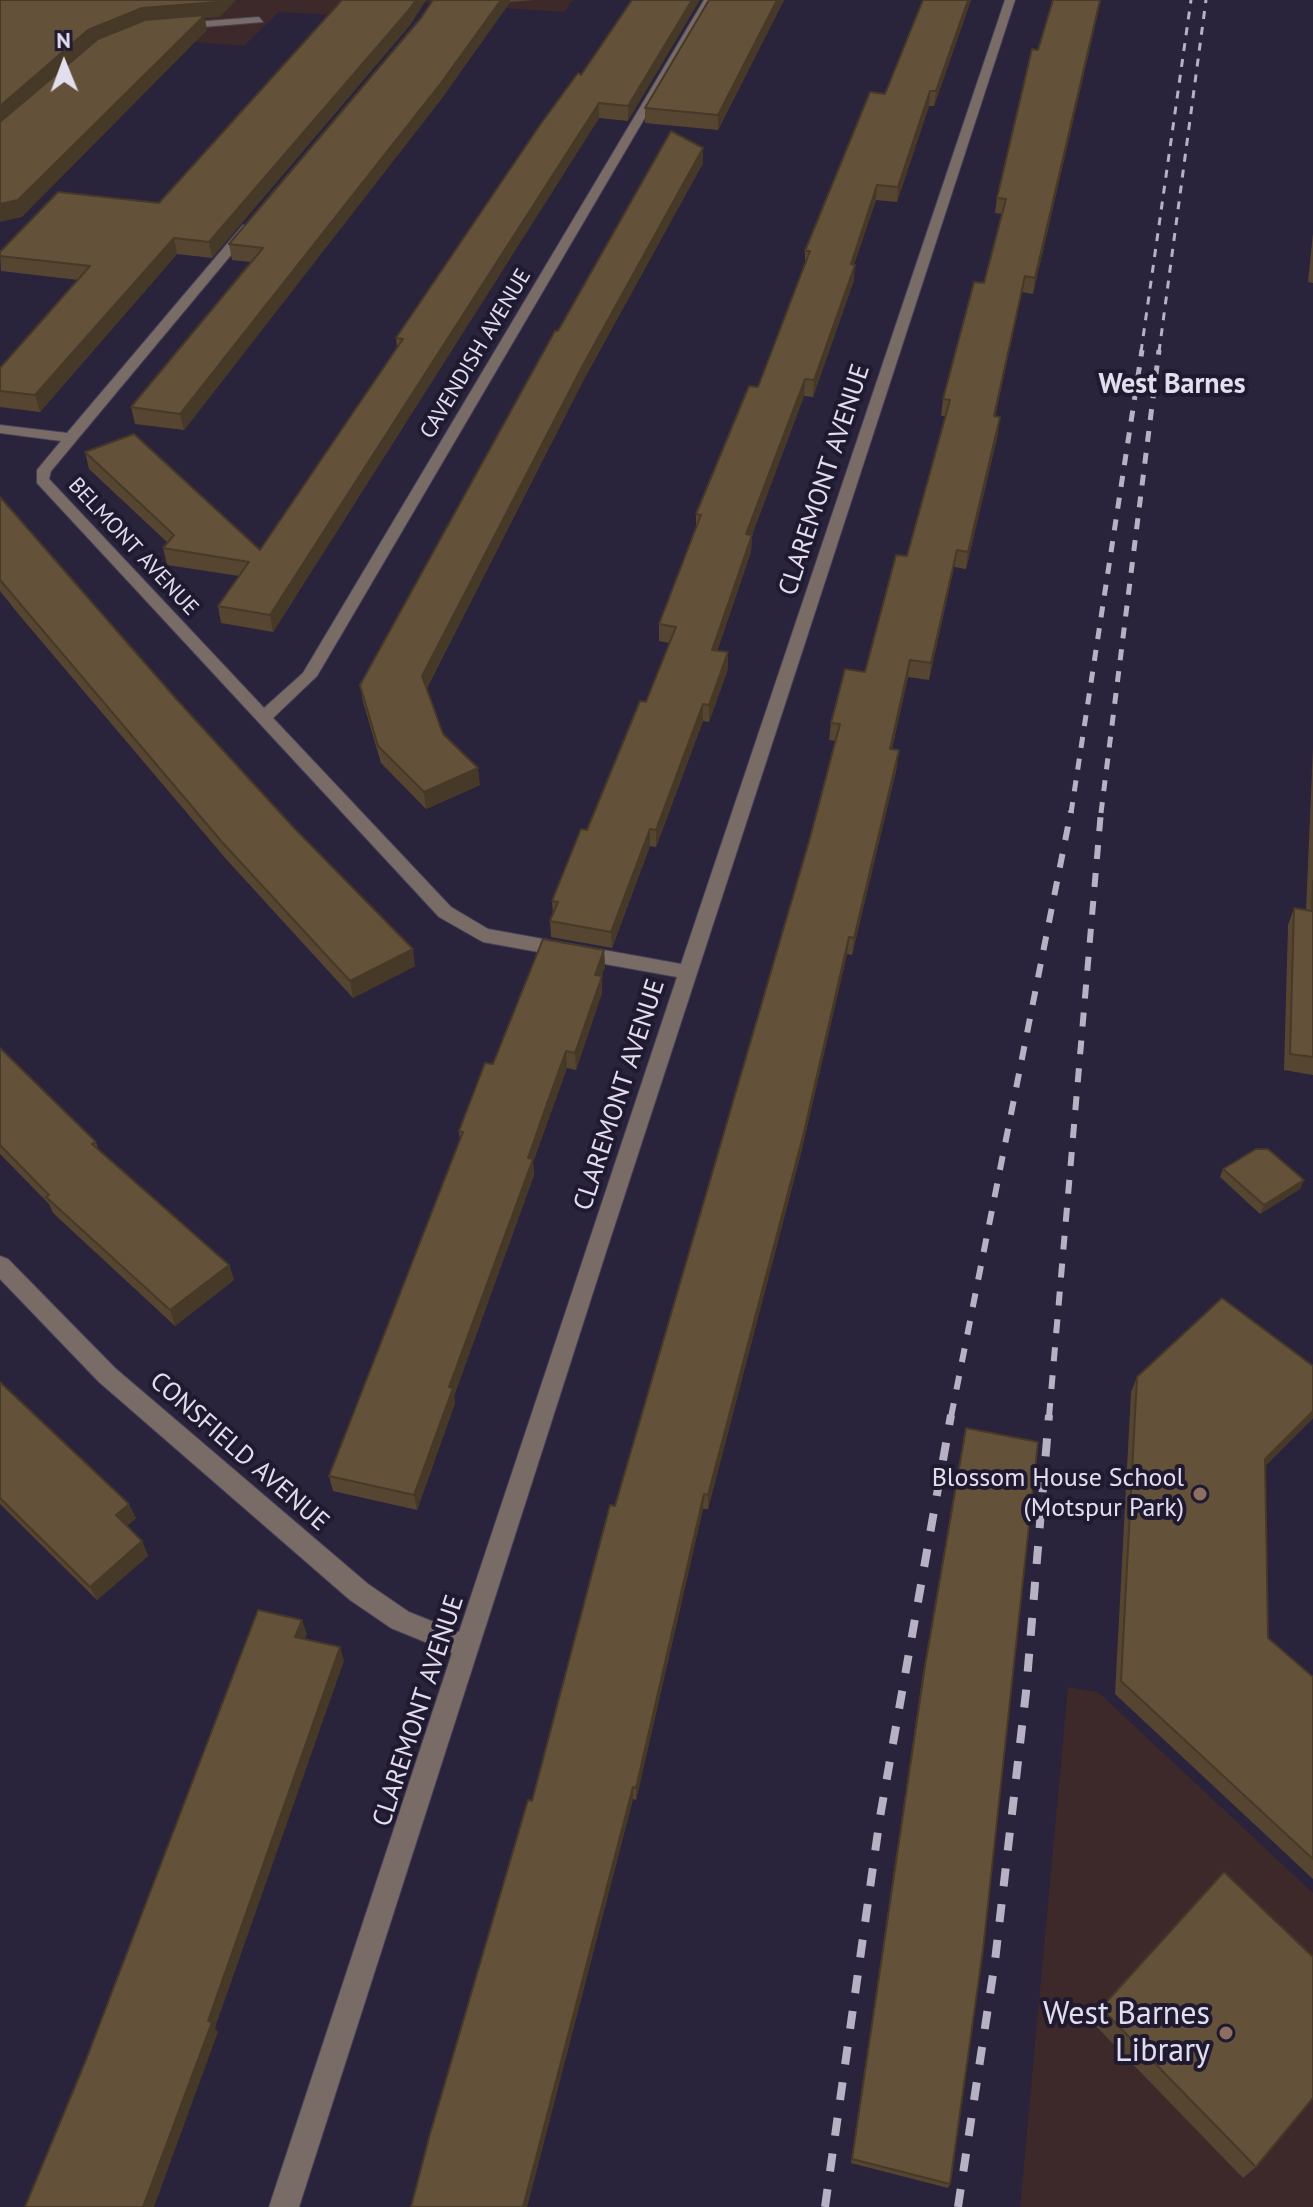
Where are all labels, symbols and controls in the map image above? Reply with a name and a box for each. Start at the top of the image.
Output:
north arrow [24,24,104,104]
text: N [56,26,71,54]
street label: CAVENDISH AVENUE [415,264,537,444]
street label: CLAREMONT AVENUE [773,360,877,600]
district label: West Barnes [1098,368,1246,402]
street label: BELMONT AVENUE [62,473,204,621]
street label: CLAREMONT AVENUE [568,975,672,1215]
street label: CONSFIELD AVENUE [143,1366,335,1538]
place label: Blossom House School (Motspur Park) [932,1463,1184,1524]
marker: Blossom House School (Motspur Park) [1191,1485,1209,1503]
street label: CLAREMONT AVENUE [367,1591,471,1831]
place label: West Barnes Library [1043,1996,1210,2071]
marker: West Barnes Library [1217,2024,1235,2042]

